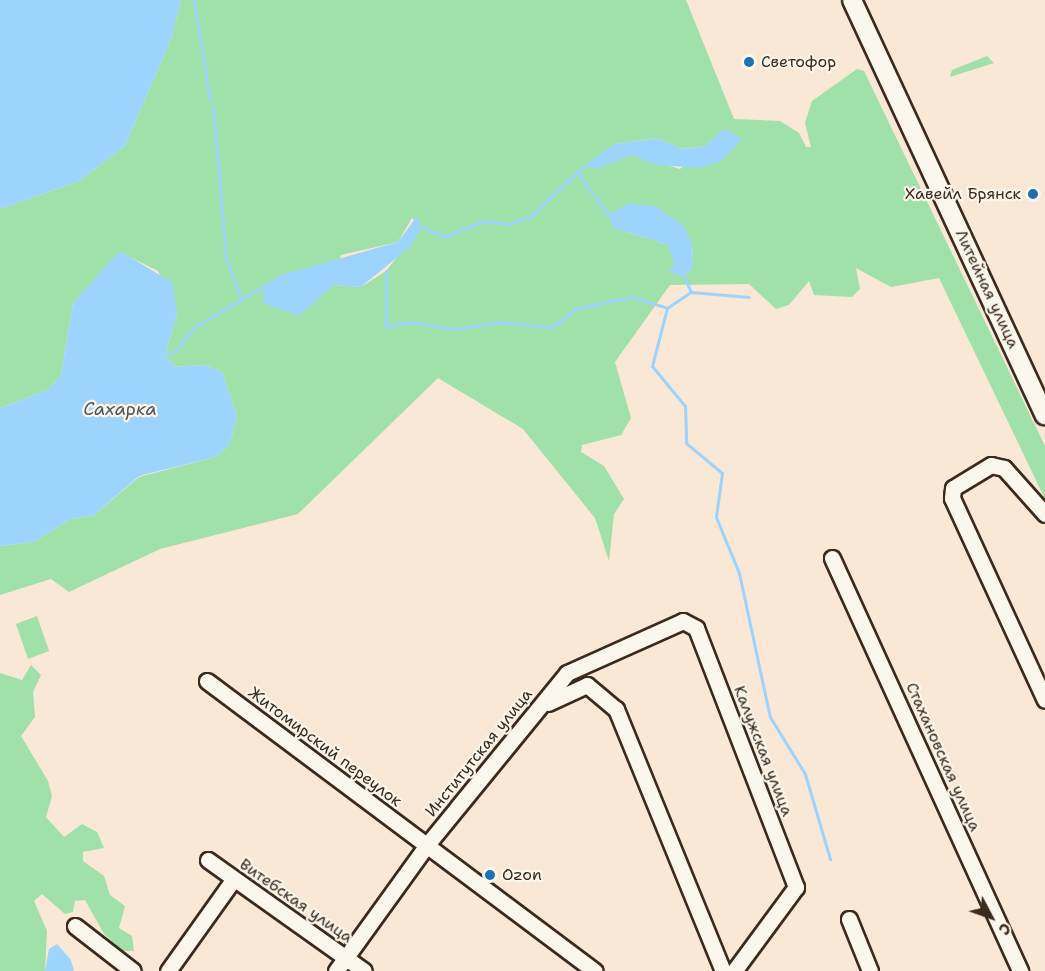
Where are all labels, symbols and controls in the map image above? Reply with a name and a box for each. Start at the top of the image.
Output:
place label: Светофор [761,52,836,72]
marker: Светофор [742,55,756,69]
place label: Хавейл Брянск [905,184,1021,204]
marker: Хавейл Брянск [1026,187,1040,201]
street label: Литейная улица [951,227,1023,351]
water label: Сахарка [83,398,157,420]
street label: Стахановская улица [902,680,984,834]
street label: Житомирский переулок [244,683,406,811]
street label: Калужская улица [729,683,797,819]
street label: Институтская улица [421,685,537,821]
street label: Витебская улица [236,855,356,947]
place label: Ozon [502,865,542,885]
marker: Ozon [483,868,497,882]
north arrow [961,887,1021,947]
text: С [994,919,1016,940]

